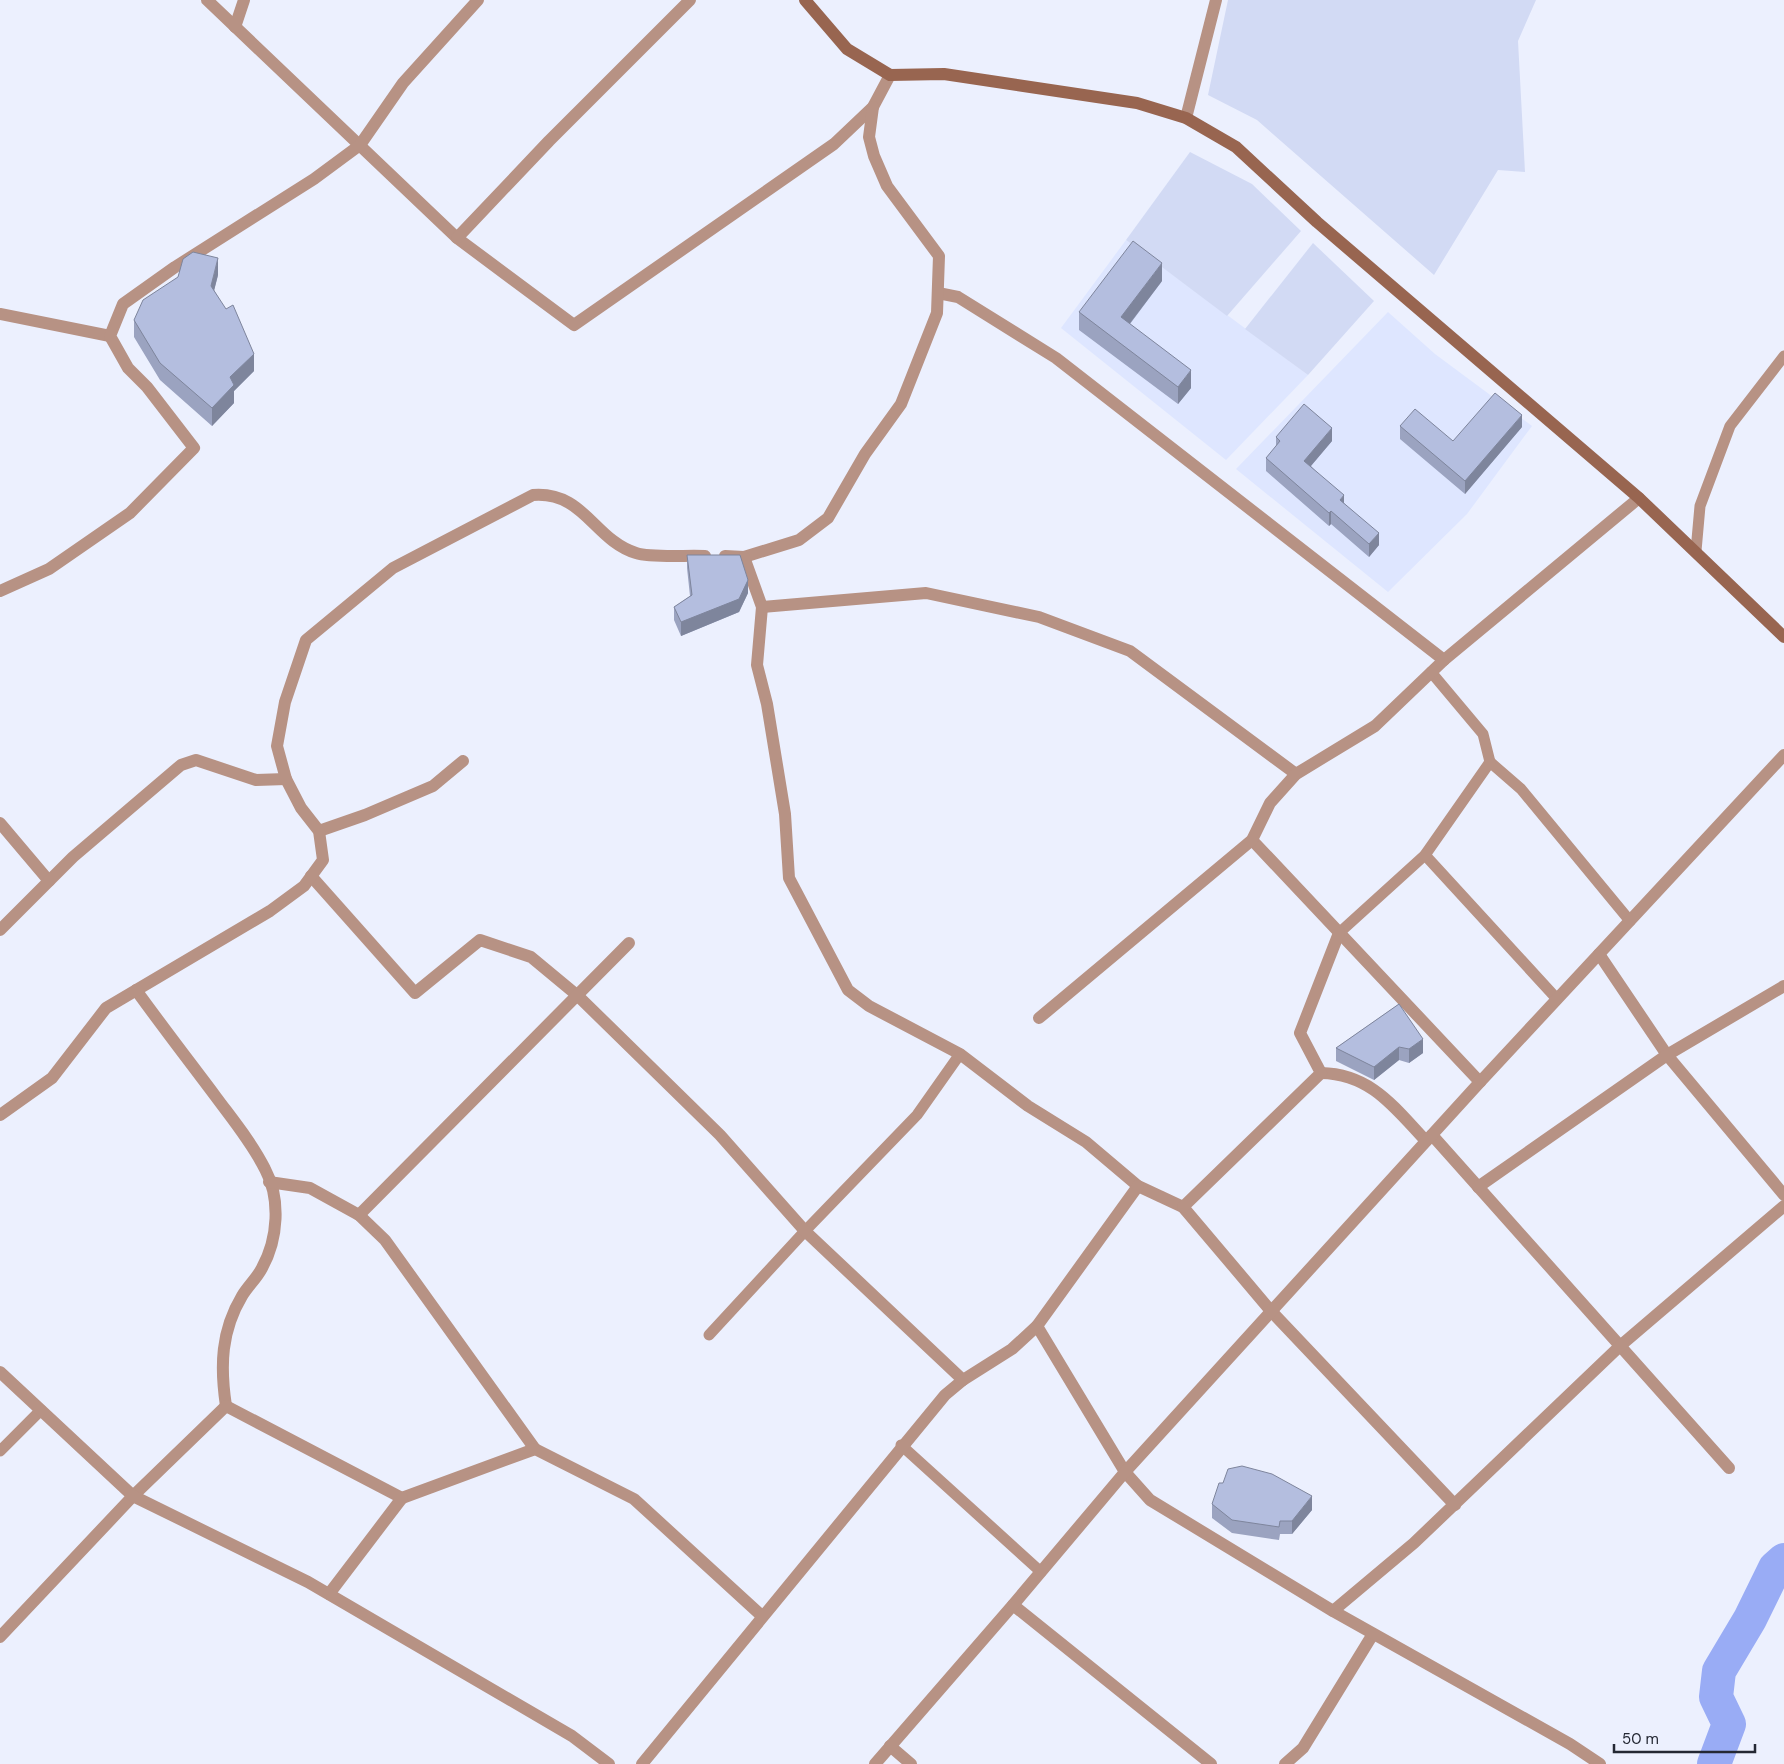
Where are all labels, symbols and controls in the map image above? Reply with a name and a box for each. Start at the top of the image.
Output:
scale bar [1614,1722,1755,1754]
text: 50 m [1622,1729,1659,1749]

